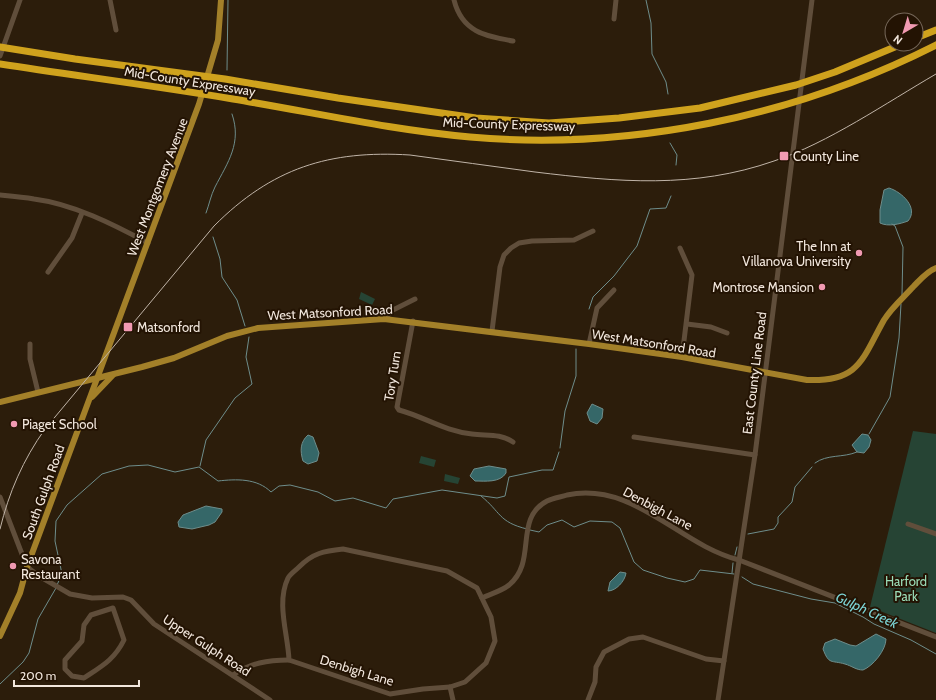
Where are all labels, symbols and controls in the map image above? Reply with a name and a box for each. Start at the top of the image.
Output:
north arrow [884,12,924,52]
text: N [890,32,905,48]
street label: Mid-County Expressway [123,63,257,99]
street label: Mid-County Expressway [442,114,576,134]
street label: West Montgomery Avenue [123,115,191,258]
place label: County Line [793,148,859,164]
marker: County Line [778,150,790,162]
place label: The Inn at Villanova University [742,238,852,269]
marker: The Inn at Villanova University [854,248,864,258]
place label: Montrose Mansion [712,279,814,295]
marker: Montrose Mansion [817,282,827,292]
street label: West Matsonford Road [267,301,393,323]
street label: East County Line Road [739,311,769,435]
place label: Matsonford [137,319,200,335]
marker: Matsonford [122,321,134,333]
street label: West Matsonford Road [591,325,717,361]
street label: Tory Turn [380,350,404,402]
place label: Piaget School [22,416,97,432]
marker: Piaget School [9,419,19,429]
street label: South Gulph Road [18,442,68,542]
street label: Denbigh Lane [621,483,696,533]
place label: Savona Restaurant [21,551,80,582]
marker: Savona Restaurant [8,561,18,571]
park label: Harford Park [885,573,927,604]
water label: Gulph Creek [833,588,902,633]
street label: Upper Gulph Road [160,611,254,679]
street label: Denbigh Lane [318,651,396,689]
scale bar [14,662,139,688]
text: 200 m [20,668,56,683]

